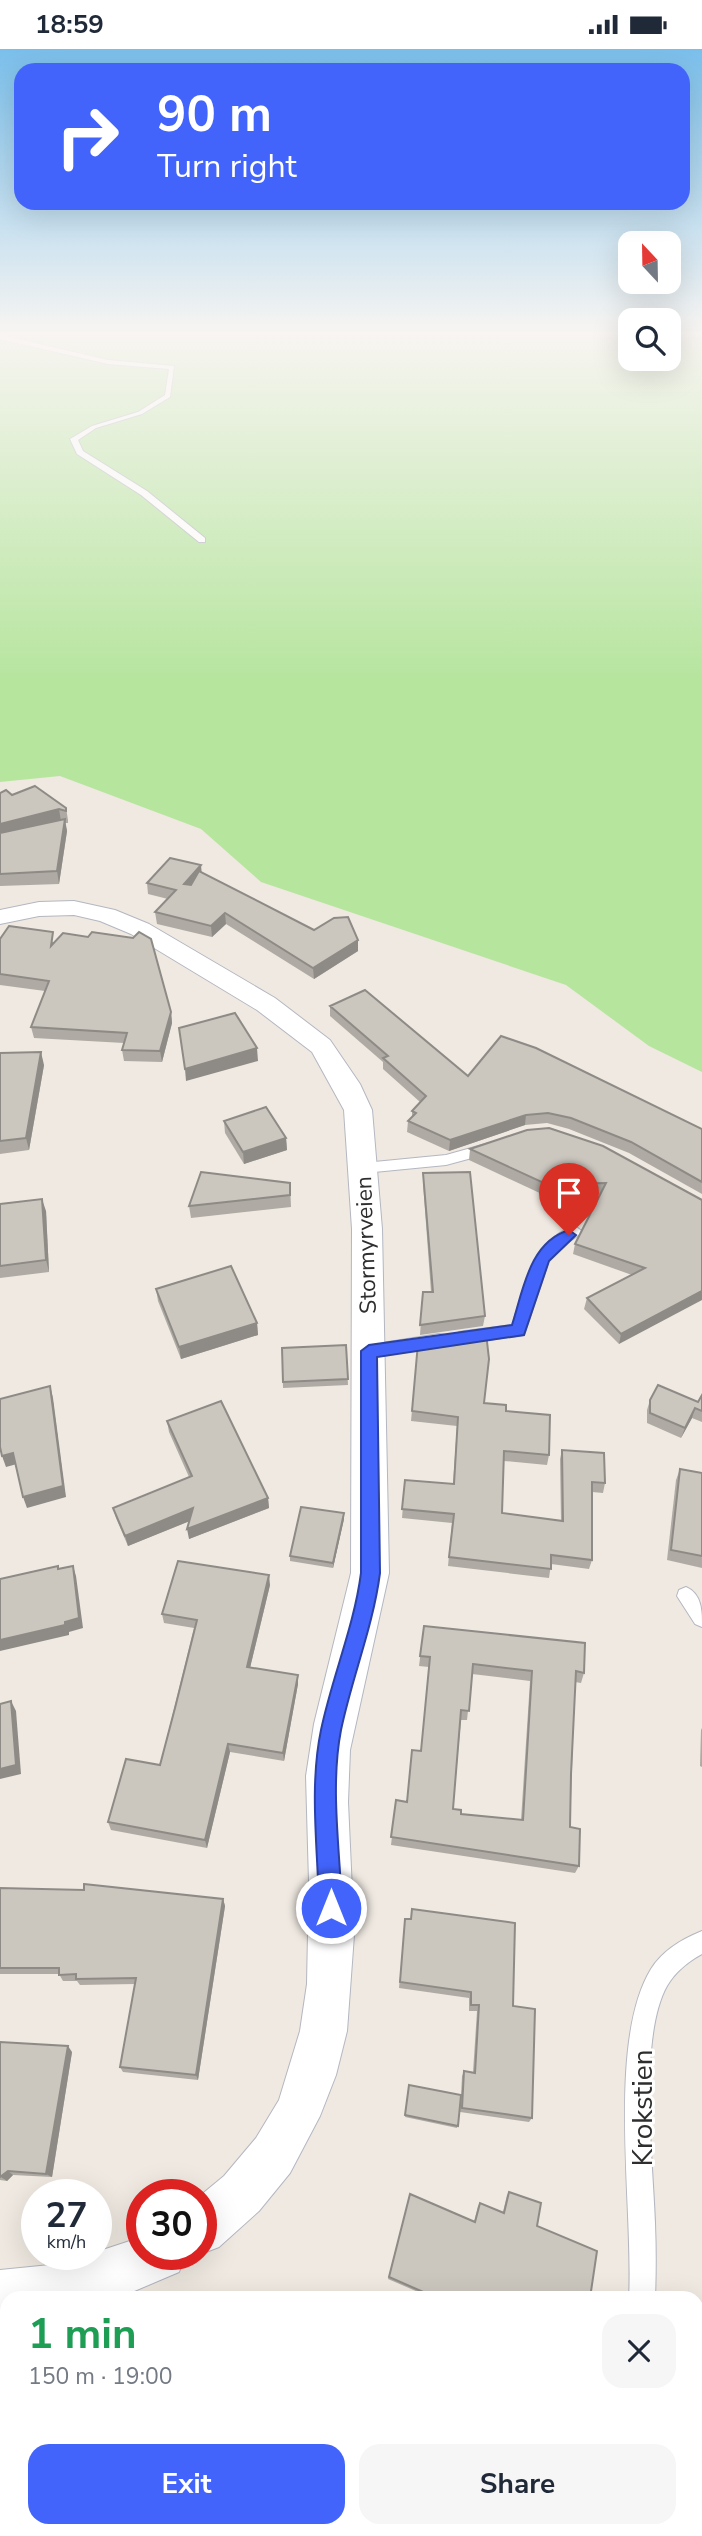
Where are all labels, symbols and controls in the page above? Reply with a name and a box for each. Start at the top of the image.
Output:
text: 18:59 [35,7,104,42]
text: 90 m [157,81,272,148]
icon: right [42,91,133,182]
text: Turn right [157,145,297,188]
north arrow [618,231,681,294]
map controls [618,231,681,371]
button: search [618,308,681,371]
pin [539,1163,599,1235]
icon: arrive [550,1174,588,1212]
street label: Stormyrveien [348,1176,384,1314]
position arrow [294,1871,368,1945]
street label: Krokstien [624,2049,662,2167]
speed limit sign: 30 [126,2179,217,2270]
text: 27 [45,2192,88,2239]
text: km/h [47,2230,86,2254]
text: 1 min [28,2306,137,2363]
button: close [602,2314,676,2388]
text: 150 m · 19:00 [28,2361,173,2392]
button: Exit [28,2444,345,2524]
button: Share [359,2444,676,2524]

